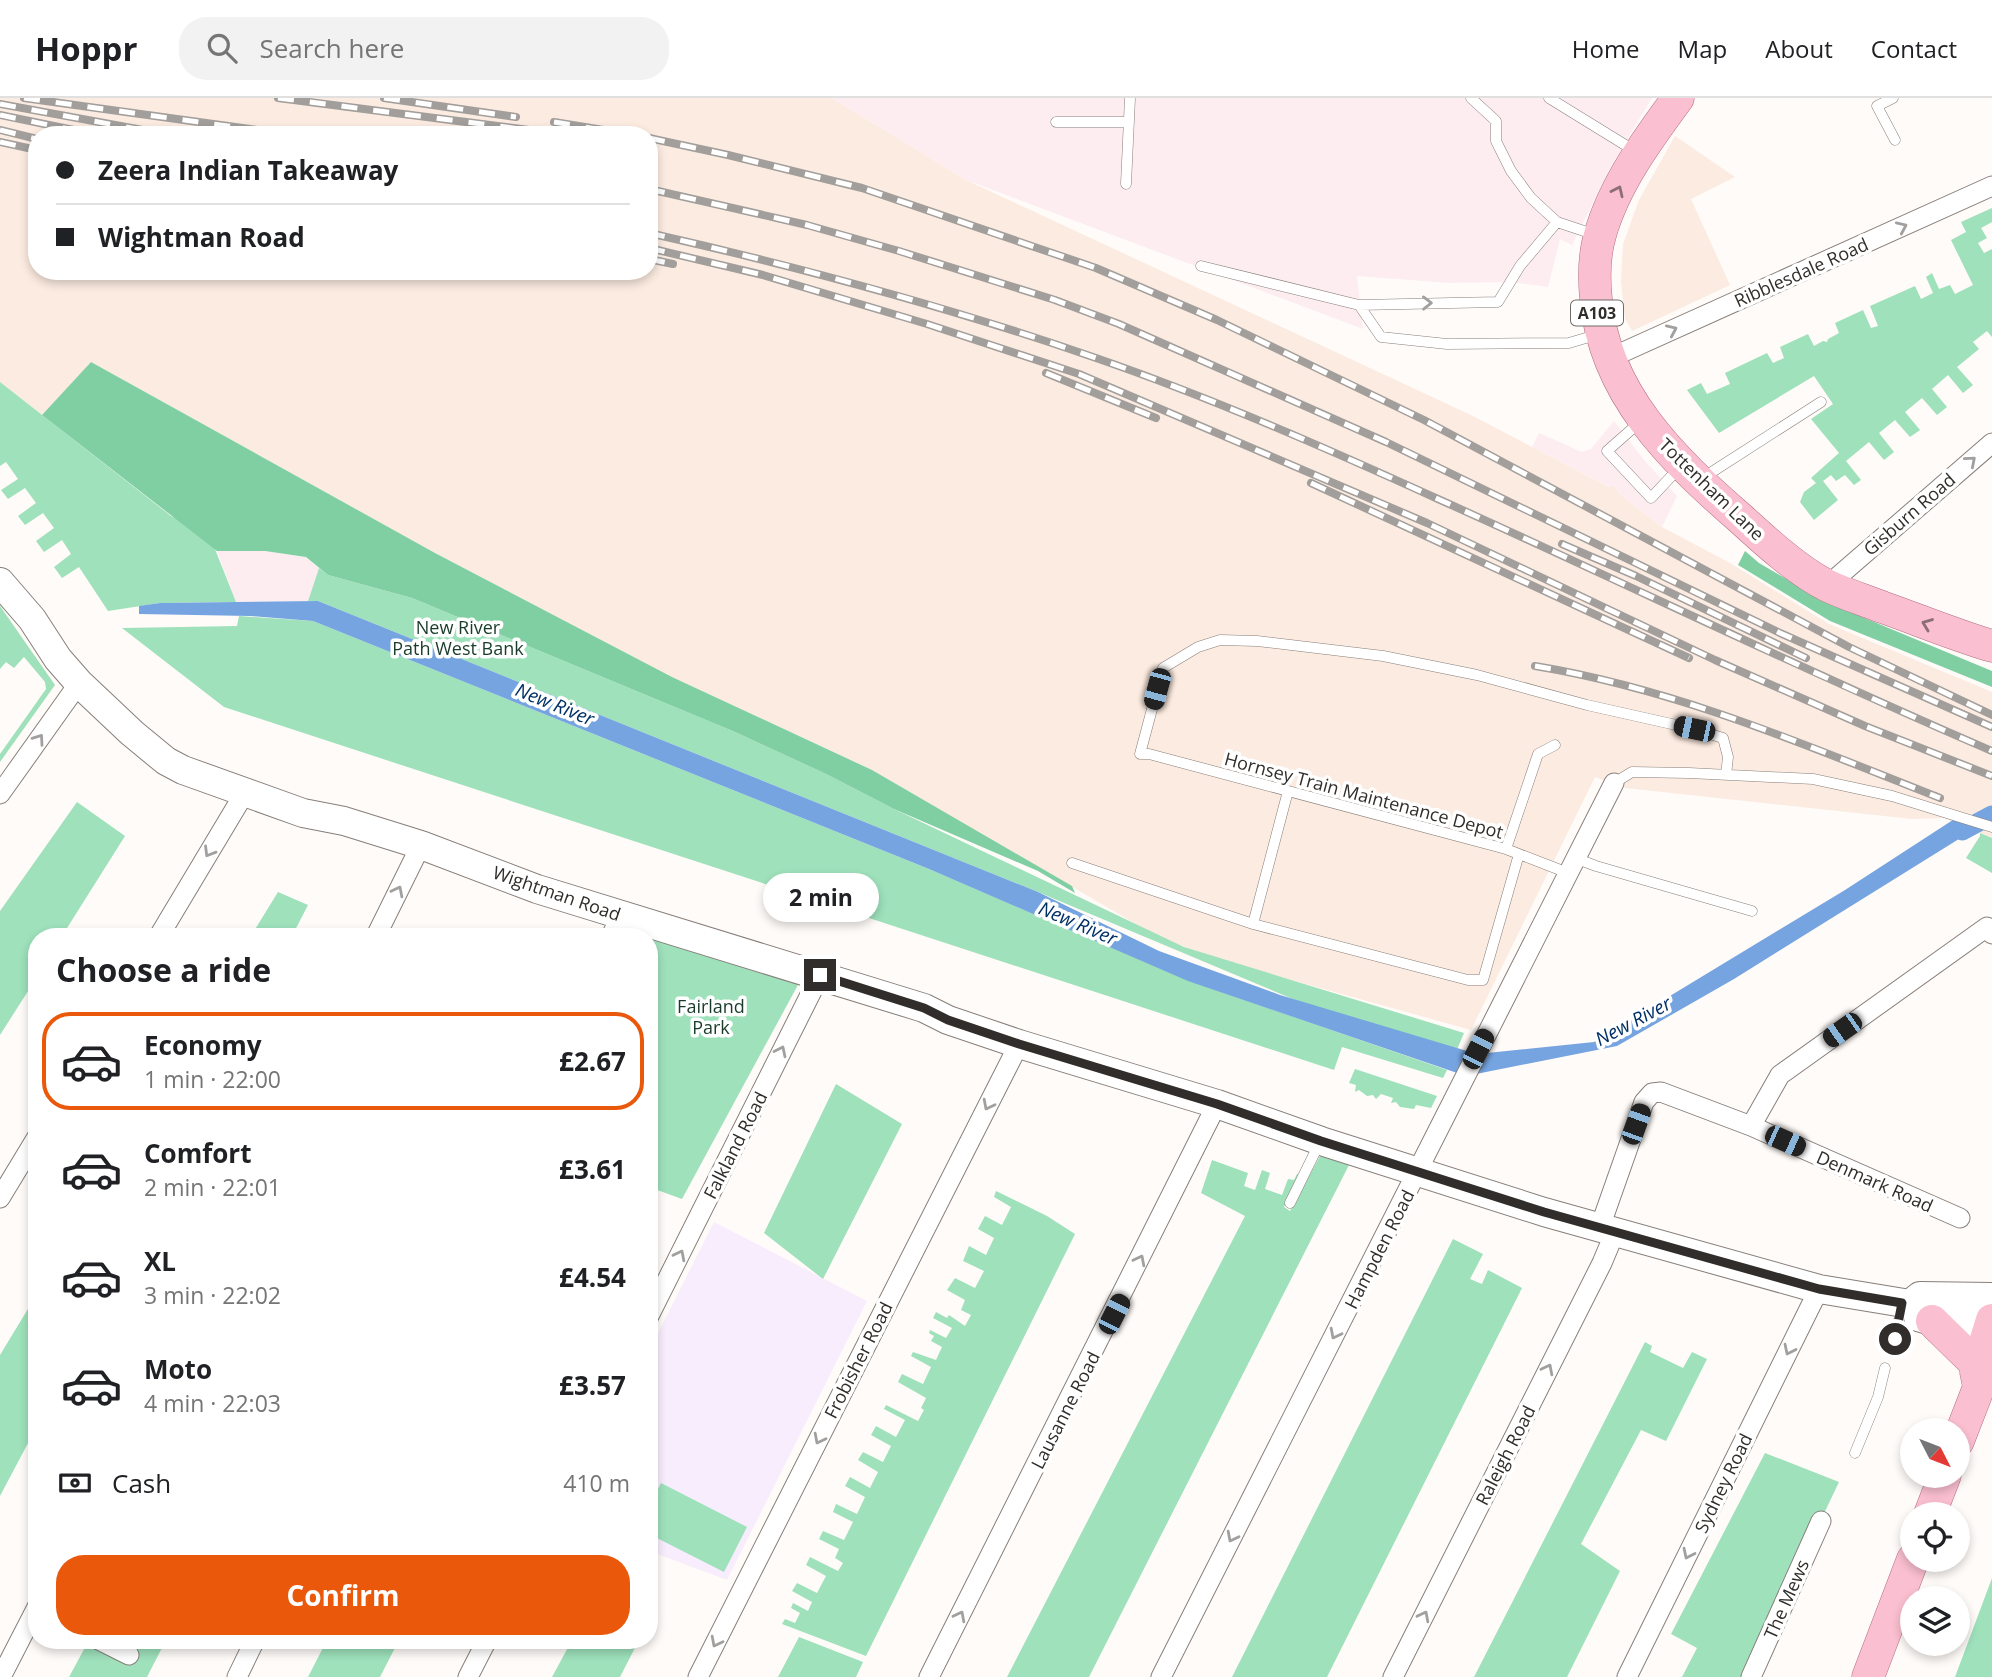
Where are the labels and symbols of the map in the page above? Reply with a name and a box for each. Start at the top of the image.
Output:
one-way arrow [1610,186,1624,198]
one-way arrow [1895,221,1907,235]
street label: Ribblesdale Road [1730,232,1872,312]
one-way arrow [1422,296,1433,311]
road number: A103 [1571,300,1623,326]
one-way arrow [1665,324,1677,338]
street label: Tottenham Lane [1654,433,1770,545]
one-way arrow [1963,457,1976,469]
street label: Gisburn Road [1858,467,1960,561]
park label: New River Path West Bank [392,615,524,660]
one-way arrow [1922,618,1934,632]
car [1142,666,1173,712]
water label: New River [512,676,600,732]
car [1672,714,1717,744]
one-way arrow [31,734,43,747]
street label: Hornsey Train Maintenance Depot [1222,746,1506,844]
one-way arrow [204,845,217,858]
street label: Wightman Road [490,860,624,926]
callout: 2 min [762,874,878,922]
one-way arrow [390,886,404,898]
water label: New River [1035,895,1123,952]
route end [804,959,836,991]
water label: New River [1590,989,1677,1052]
park label: Fairland Park [677,994,745,1039]
car [1819,1009,1866,1051]
car [1460,1026,1497,1072]
one-way arrow [773,1046,787,1058]
street label: Falkland Road [698,1087,772,1203]
one-way arrow [983,1098,997,1110]
car [1619,1101,1654,1147]
car [1762,1123,1809,1159]
street label: Denmark Road [1813,1145,1937,1217]
street label: Hampden Road [1339,1185,1419,1313]
one-way arrow [671,1250,685,1262]
one-way arrow [1132,1255,1146,1267]
car [1096,1291,1133,1337]
street label: Frobisher Road [818,1298,898,1422]
route start [1879,1323,1911,1355]
one-way arrow [1330,1327,1344,1339]
one-way arrow [1783,1343,1797,1355]
street label: Lausanne Road [1025,1347,1105,1473]
one-way arrow [1540,1364,1554,1376]
street label: Raleigh Road [1470,1401,1540,1509]
north arrow [1900,1418,1970,1488]
street label: Sydney Road [1689,1429,1757,1537]
one-way arrow [813,1432,827,1444]
one-way arrow [1227,1530,1241,1542]
one-way arrow [1682,1547,1696,1559]
street label: The Mews [1758,1555,1814,1643]
one-way arrow [952,1611,966,1623]
one-way arrow [1415,1611,1429,1623]
one-way arrow [711,1635,725,1647]

